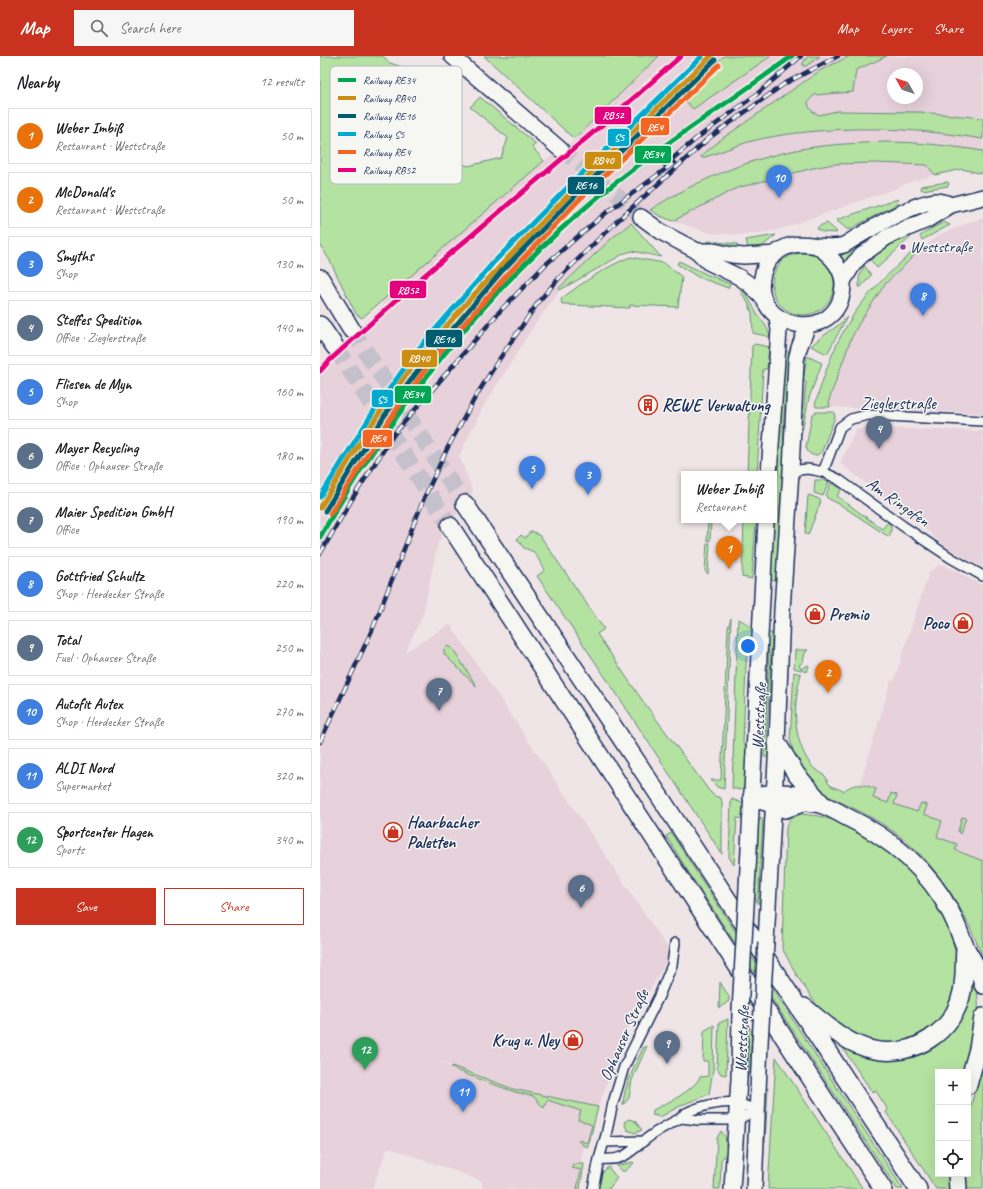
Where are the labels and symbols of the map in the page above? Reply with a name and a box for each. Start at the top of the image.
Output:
legend [330,66,462,184]
north arrow [887,68,923,104]
text: Railway RE34 [363,73,417,87]
text: Railway RB40 [363,91,417,105]
line badge: RB52 [594,106,632,125]
text: RB52 [602,108,625,122]
text: Railway RE16 [363,109,417,123]
line badge: RE4 [640,117,670,136]
text: RE4 [647,120,665,134]
text: Railway S5 [363,127,405,141]
line badge: S5 [607,128,630,147]
text: S5 [614,130,625,144]
text: Railway RE4 [363,145,412,159]
line badge: RE34 [634,145,672,164]
text: RE34 [642,147,666,161]
line badge: RB40 [584,151,622,170]
text: RB40 [592,153,615,167]
text: Railway RB52 [363,163,417,177]
pin: 10 [766,165,792,198]
line badge: RE16 [567,176,605,195]
text: RE16 [575,178,598,192]
place label: Weststraße [910,237,974,257]
marker: Weststraße [898,242,908,252]
line badge: RB52 [389,280,427,299]
text: RB52 [397,283,420,297]
pin: 8 [910,283,936,316]
line badge: RE16 [425,329,463,348]
text: RE16 [433,332,456,346]
line badge: RB40 [401,349,438,368]
text: RB40 [408,351,431,365]
line badge: RE34 [394,385,432,404]
text: RE34 [402,387,426,401]
line badge: S5 [371,389,394,408]
text: S5 [377,392,388,406]
street label: Zieglerstraße [860,393,937,414]
building icon: REWE Verwaltung [637,394,659,416]
place label: REWE Verwaltung [662,395,772,416]
pin: 4 [866,416,892,449]
line badge: RE4 [362,429,393,448]
text: RE4 [370,431,388,445]
pin: 5 [519,456,545,489]
pin: 3 [575,462,601,495]
street label: Am Ringofen [862,473,934,532]
pin: 1 [716,536,742,569]
shop icon: Premio [804,603,826,625]
place label: Premio [829,604,870,625]
shop icon: Poco [952,612,974,634]
place label: Poco [923,613,951,634]
your location [738,636,758,656]
pin: 2 [815,660,841,693]
pin: 7 [426,678,452,711]
street label: Weststraße [747,681,771,750]
place label: Haarbacher Paletten [407,812,480,853]
shop icon: Haarbacher Paletten [382,821,404,843]
pin: 6 [568,875,594,908]
street label: Ophauser Straße [595,985,654,1084]
street label: Weststraße [730,1004,754,1073]
shop icon: Krug u. Ney [562,1029,584,1051]
place label: Krug u. Ney [492,1030,561,1051]
pin: 9 [654,1031,680,1064]
pin: 12 [352,1037,378,1070]
pin: 11 [450,1079,476,1112]

